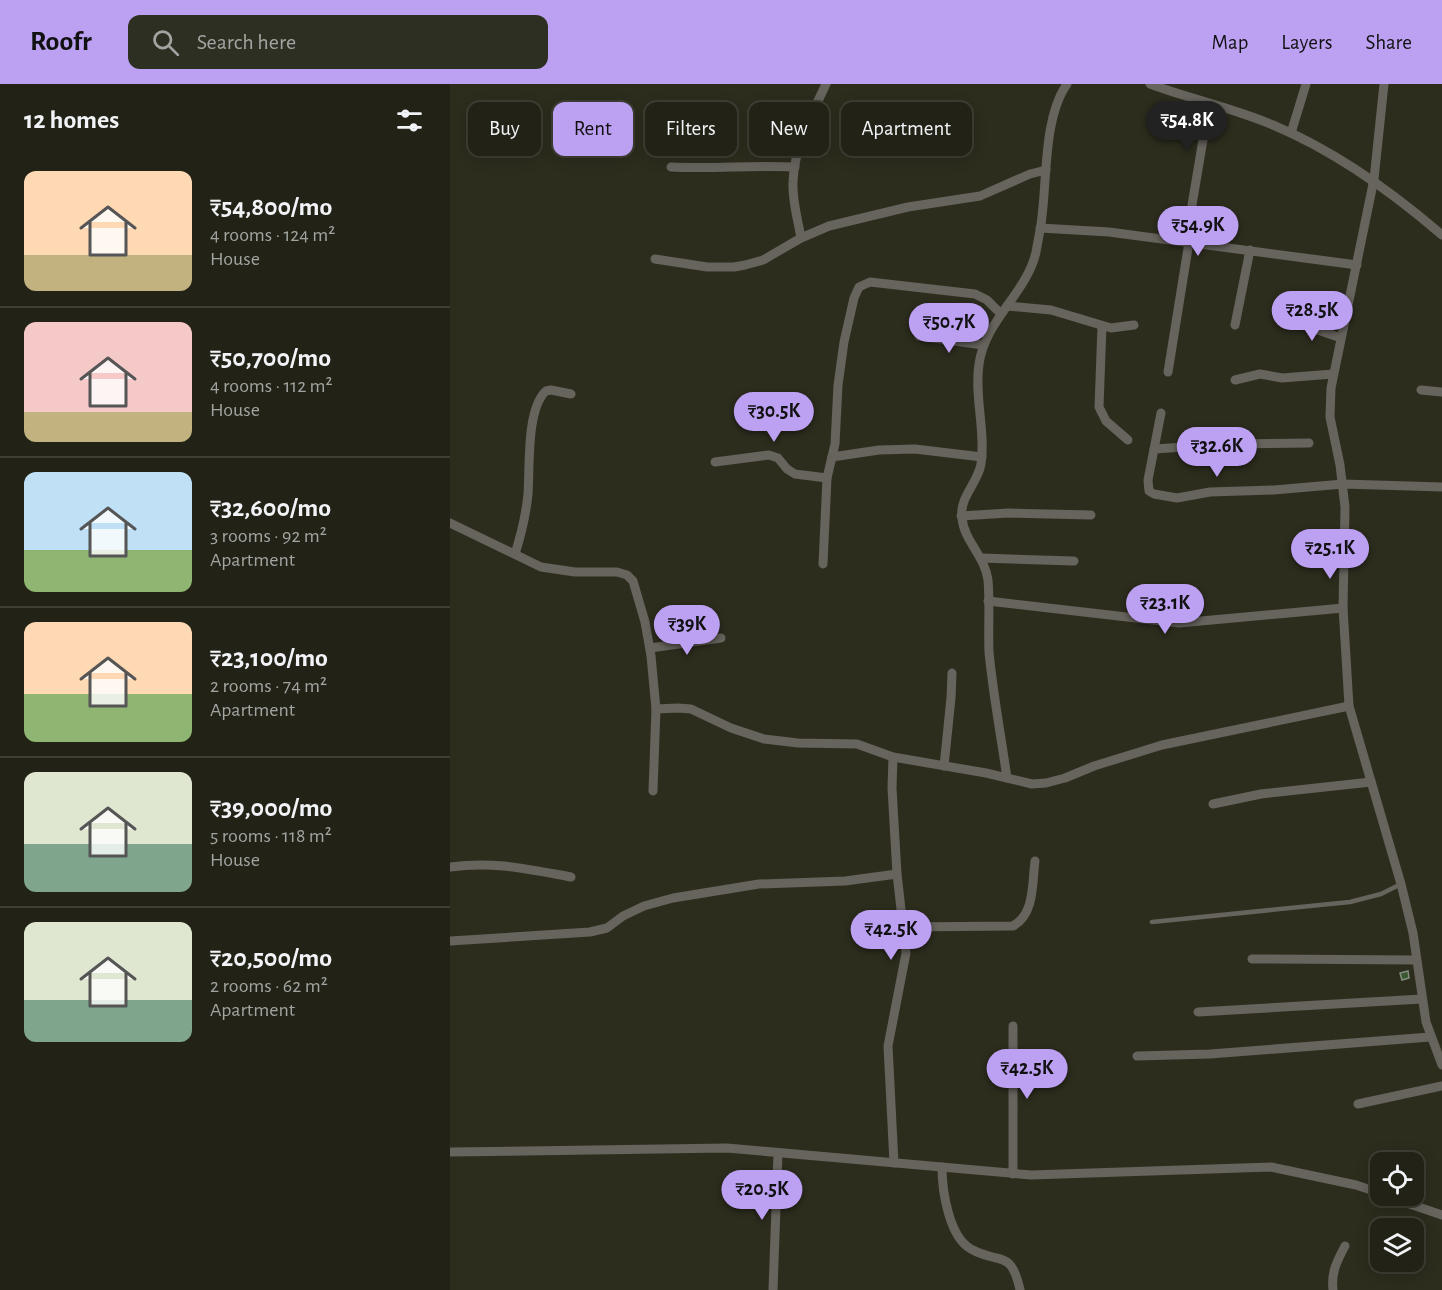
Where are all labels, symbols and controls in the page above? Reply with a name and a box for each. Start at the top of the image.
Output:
search box [128,15,548,69]
icon: search [149,26,182,59]
text: Roofr [30,28,92,56]
text: Search here [197,31,296,53]
text: Map [1212,32,1248,53]
text: Layers [1281,32,1332,53]
text: Share [1365,32,1412,53]
pin: ₹54.8K [1138,101,1236,152]
chip: Buy [468,102,541,156]
chip: Rent [553,102,633,156]
chip: Filters [645,102,737,156]
chip: New [749,102,829,156]
chip: Apartment [841,102,972,156]
icon: filters [393,104,426,137]
text: 12 homes [24,107,119,133]
text: ₹54.8K [1160,110,1214,130]
text: ₹54,800/mo [210,194,332,220]
icon: home [72,195,144,267]
pin: ₹54.9K [1149,206,1247,257]
text: ₹54.9K [1172,215,1225,235]
text: 4 rooms · 124 m² [210,225,335,245]
text: House [210,249,260,269]
pin: ₹28.5K [1263,291,1361,342]
text: ₹28.5K [1286,300,1338,320]
pin: ₹50.7K [900,303,998,354]
text: ₹50.7K [923,312,975,332]
text: ₹50,700/mo [210,345,331,371]
icon: home [72,346,144,418]
text: 4 rooms · 112 m² [210,376,333,396]
pin: ₹30.5K [725,392,823,443]
text: House [210,400,260,420]
text: ₹30.5K [748,401,800,421]
pin: ₹32.6K [1168,427,1266,478]
text: ₹32.6K [1191,436,1243,456]
text: ₹32,600/mo [210,495,331,521]
icon: home [72,496,144,568]
text: 3 rooms · 92 m² [210,526,327,546]
pin: ₹25.1K [1281,529,1379,580]
text: ₹25.1K [1305,538,1355,558]
text: Apartment [210,550,295,570]
pin: ₹23.1K [1116,584,1214,635]
text: ₹23.1K [1140,593,1190,613]
pin: ₹39K [651,605,723,656]
text: ₹39K [668,614,706,634]
text: ₹23,100/mo [210,645,328,671]
icon: home [72,646,144,718]
text: 2 rooms · 74 m² [210,676,327,696]
text: Apartment [210,700,295,720]
text: ₹39,000/mo [210,795,332,821]
icon: home [72,796,144,868]
text: 5 rooms · 118 m² [210,826,332,846]
text: House [210,850,260,870]
pin: ₹42.5K [842,910,940,961]
text: ₹42.5K [865,919,917,939]
text: ₹20,500/mo [210,945,332,971]
icon: home [72,946,144,1018]
text: 2 rooms · 62 m² [210,976,328,996]
text: Apartment [210,1000,295,1020]
pin: ₹42.5K [978,1049,1076,1100]
text: ₹42.5K [1001,1058,1053,1078]
map controls [1370,1152,1424,1272]
button: locate [1370,1152,1424,1206]
pin: ₹20.5K [713,1170,811,1221]
text: ₹20.5K [735,1179,789,1199]
button: layers [1370,1218,1424,1272]

